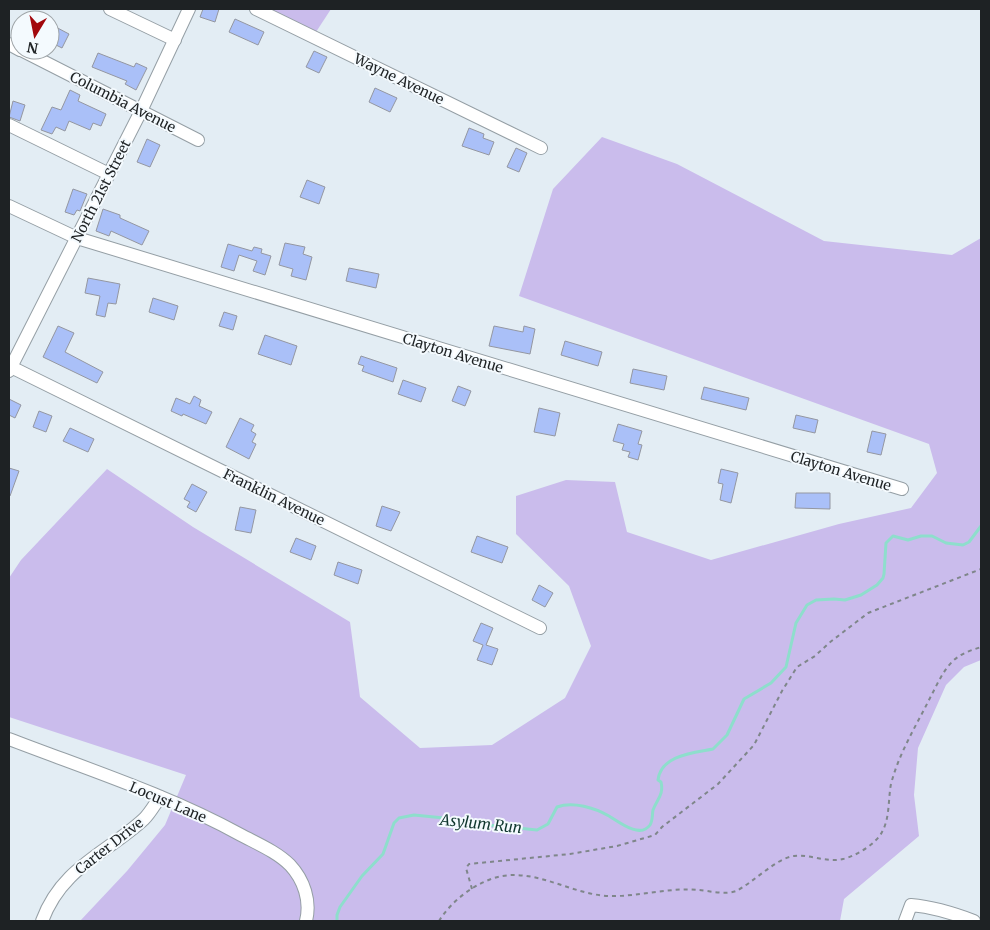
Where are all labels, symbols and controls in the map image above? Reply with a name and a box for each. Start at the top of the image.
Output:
north arrow [10,10,60,60]
text: N [26,38,40,58]
street label: Wayne Avenue [350,49,447,109]
street label: Columbia Avenue [67,68,179,136]
street label: North 21st Street [67,136,135,245]
street label: Clayton Avenue [401,329,505,377]
street label: Clayton Avenue [789,447,893,495]
street label: Franklin Avenue [220,465,328,529]
street label: Locust Lane [127,778,209,826]
water label: Asylum Run [438,810,523,837]
street label: Carter Drive [71,814,147,878]

